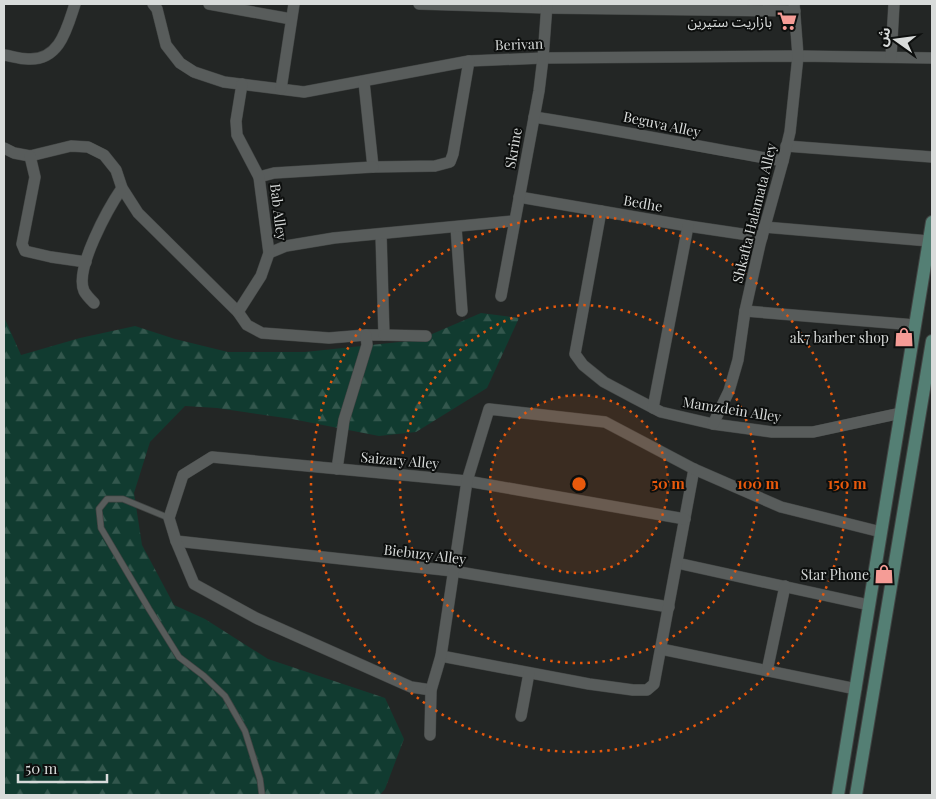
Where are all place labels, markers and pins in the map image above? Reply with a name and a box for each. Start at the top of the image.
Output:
supermarket icon: بازاريت ستيرين [776,10,798,32]
place label: بازاريت ستيرين [687,12,772,31]
shop icon: ak7 barber shop [893,326,915,348]
place label: ak7 barber shop [790,328,889,347]
centre of rings [570,475,588,493]
shop icon: Star Phone [873,563,895,585]
place label: Star Phone [801,565,869,584]

